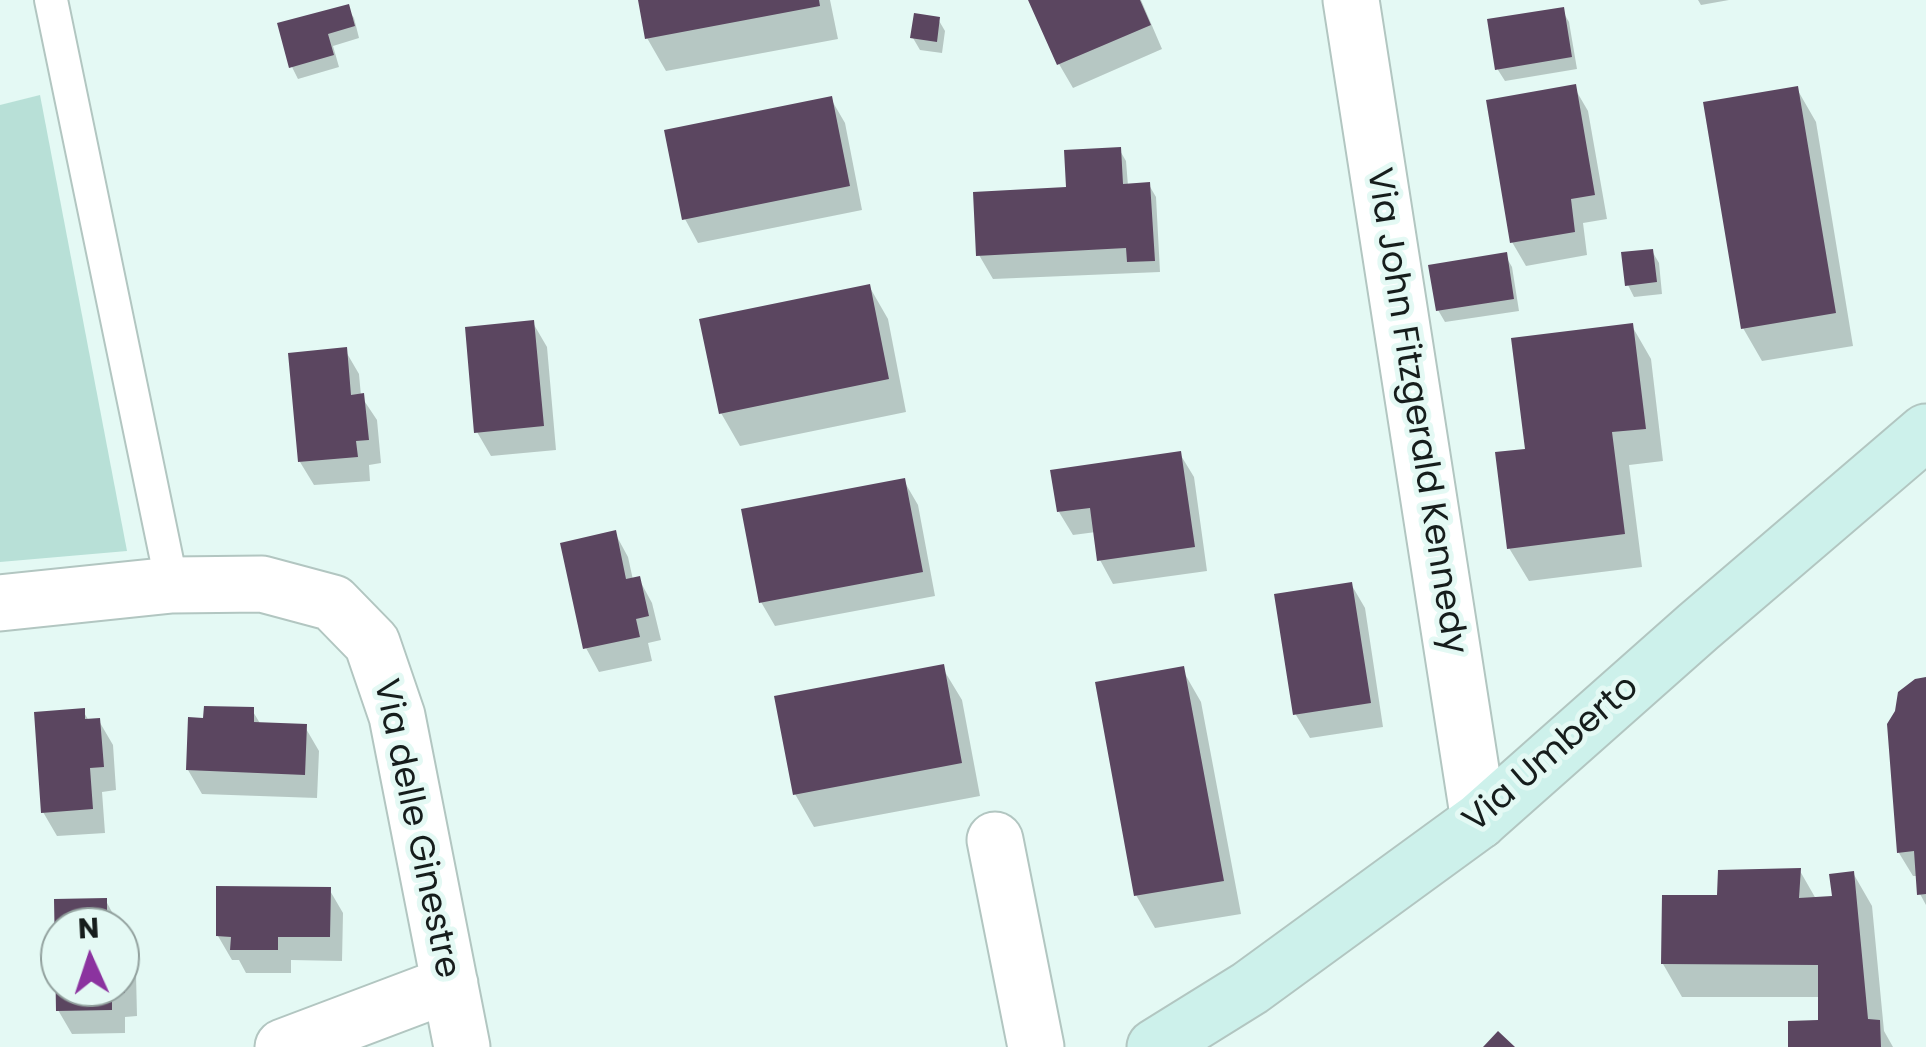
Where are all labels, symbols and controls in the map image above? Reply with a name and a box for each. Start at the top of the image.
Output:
street label: Via John Fitzgerald Kennedy [1356,165,1474,657]
street label: Via Umberto [1456,667,1648,843]
street label: Via delle Ginestre [363,676,467,982]
north arrow [40,907,140,1007]
text: N [77,909,100,949]

